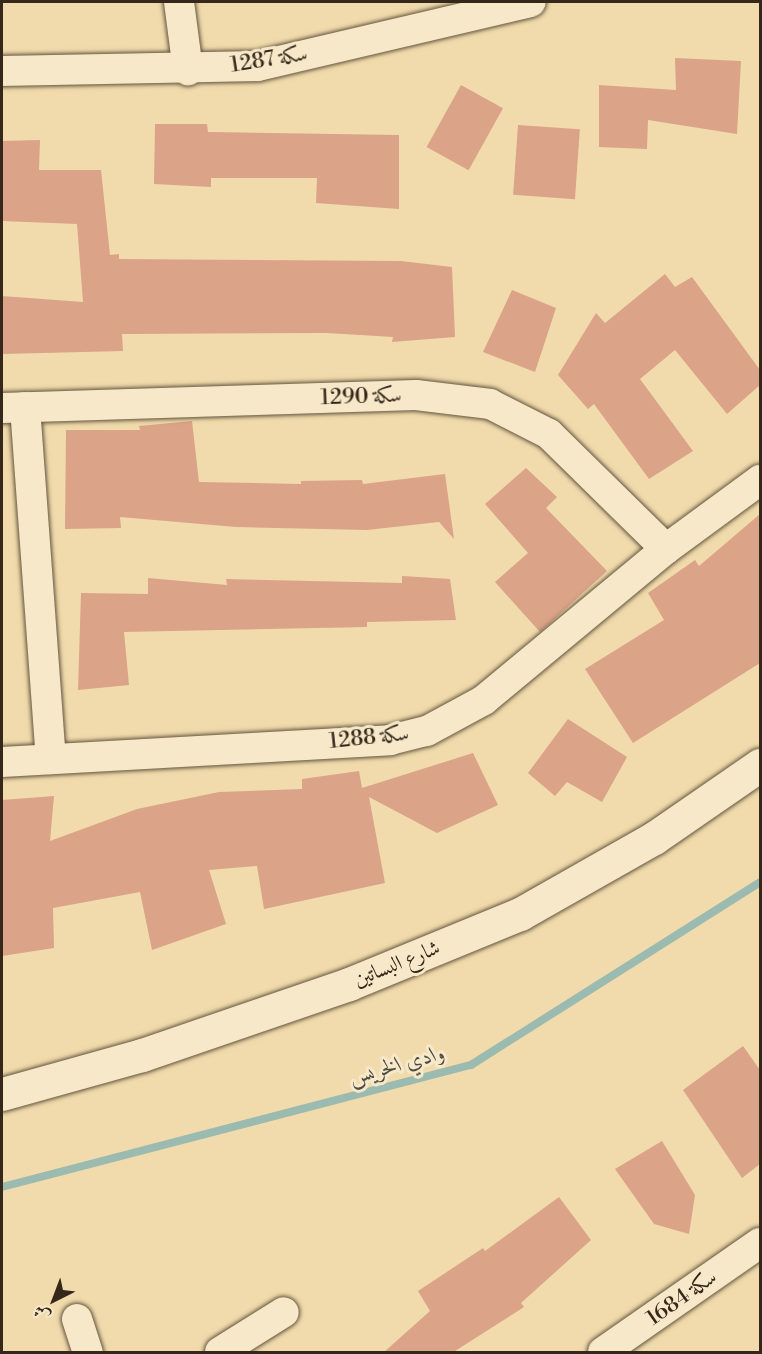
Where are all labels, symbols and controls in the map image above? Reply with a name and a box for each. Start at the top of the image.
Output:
street label: سكة 1287 [229,41,309,79]
street label: سكة 1290 [320,383,402,411]
street label: سكة 1288 [328,721,410,755]
street label: شارع البساتين [350,935,444,993]
water label: وادي الخريس [346,1039,448,1091]
street label: سكة 1684 [642,1265,722,1331]
north arrow [24,1270,84,1330]
text: ش [29,1301,55,1326]

